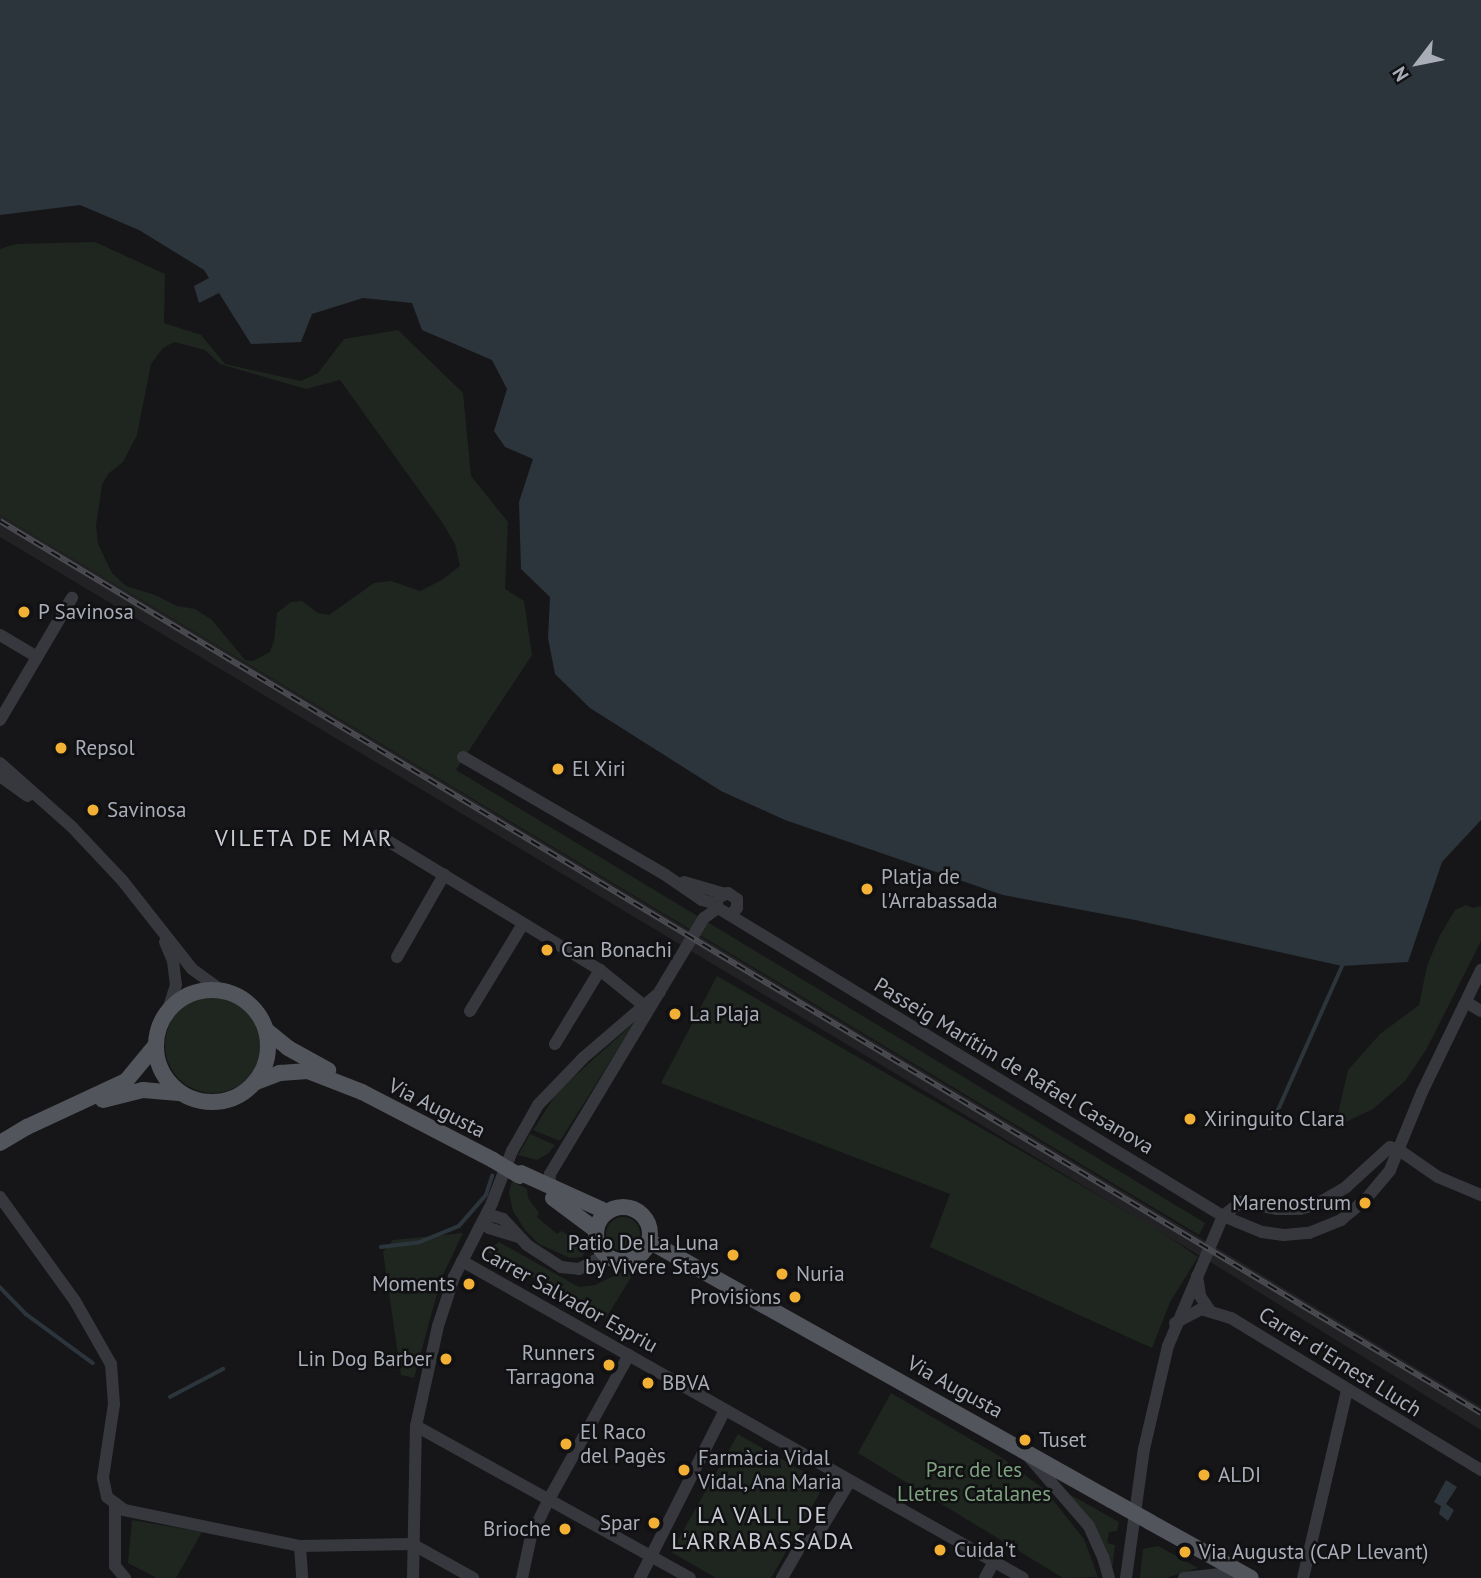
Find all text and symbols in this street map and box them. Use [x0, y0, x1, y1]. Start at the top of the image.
north arrow [1383, 28, 1453, 98]
text: N [1387, 62, 1414, 86]
place label: P Savinosa [38, 599, 135, 625]
marker: P Savinosa [16, 604, 32, 620]
place label: Repsol [75, 735, 135, 761]
marker: Repsol [53, 740, 69, 756]
place label: El Xiri [572, 756, 626, 782]
marker: El Xiri [550, 761, 566, 777]
place label: Savinosa [107, 797, 186, 823]
marker: Savinosa [85, 802, 101, 818]
district label: VILETA DE MAR [216, 824, 392, 852]
place label: Platja de l'Arrabassada [881, 864, 998, 914]
marker: Platja de l'Arrabassada [859, 881, 875, 897]
place label: Can Bonachi [561, 937, 672, 963]
marker: Can Bonachi [539, 942, 555, 958]
street label: Passeig Marítim de Rafael Casanova [870, 972, 1158, 1160]
place label: La Plaja [689, 1001, 760, 1027]
marker: La Plaja [667, 1006, 683, 1022]
street label: Via Augusta [384, 1073, 490, 1143]
place label: Xiringuito Clara [1204, 1106, 1345, 1132]
marker: Xiringuito Clara [1182, 1111, 1198, 1127]
place label: Marenostrum [1232, 1190, 1351, 1216]
marker: Marenostrum [1357, 1195, 1373, 1211]
place label: Patio De La Luna by Vivere Stays [568, 1230, 719, 1280]
street label: Carrer Salvador Espriu [476, 1240, 662, 1358]
marker: Patio De La Luna by Vivere Stays [725, 1247, 741, 1263]
place label: Nuria [796, 1261, 845, 1287]
marker: Nuria [774, 1266, 790, 1282]
place label: Moments [372, 1271, 455, 1297]
marker: Moments [461, 1276, 477, 1292]
place label: Provisions [690, 1284, 781, 1310]
marker: Provisions [787, 1289, 803, 1305]
street label: Carrer d'Ernest Lluch [1254, 1302, 1426, 1422]
place label: Runners Tarragona [506, 1340, 595, 1390]
place label: Lin Dog Barber [298, 1346, 432, 1372]
street label: Via Augusta [902, 1350, 1008, 1424]
marker: Lin Dog Barber [438, 1351, 454, 1367]
marker: Runners Tarragona [601, 1357, 617, 1373]
place label: BBVA [662, 1370, 710, 1396]
marker: BBVA [640, 1375, 656, 1391]
place label: El Raco del Pagès [580, 1419, 666, 1469]
place label: Tuset [1039, 1427, 1086, 1453]
marker: Tuset [1017, 1432, 1033, 1448]
marker: El Raco del Pagès [558, 1436, 574, 1452]
place label: Farmàcia Vidal Vidal, Ana Maria [698, 1445, 844, 1495]
park label: Parc de les Lletres Catalanes [897, 1457, 1051, 1507]
marker: Farmàcia Vidal Vidal, Ana Maria [676, 1462, 692, 1478]
place label: ALDI [1218, 1462, 1261, 1488]
marker: ALDI [1196, 1467, 1212, 1483]
district label: LA VALL DE L'ARRABASSADA [673, 1501, 853, 1555]
place label: Spar [600, 1510, 640, 1536]
marker: Spar [646, 1515, 662, 1531]
place label: Brioche [483, 1516, 551, 1542]
marker: Brioche [557, 1521, 573, 1537]
place label: Cuida't [954, 1537, 1016, 1563]
place label: Via Augusta (CAP Llevant) [1199, 1539, 1430, 1565]
marker: Cuida't [932, 1542, 948, 1558]
marker: Via Augusta (CAP Llevant) [1177, 1544, 1193, 1560]

